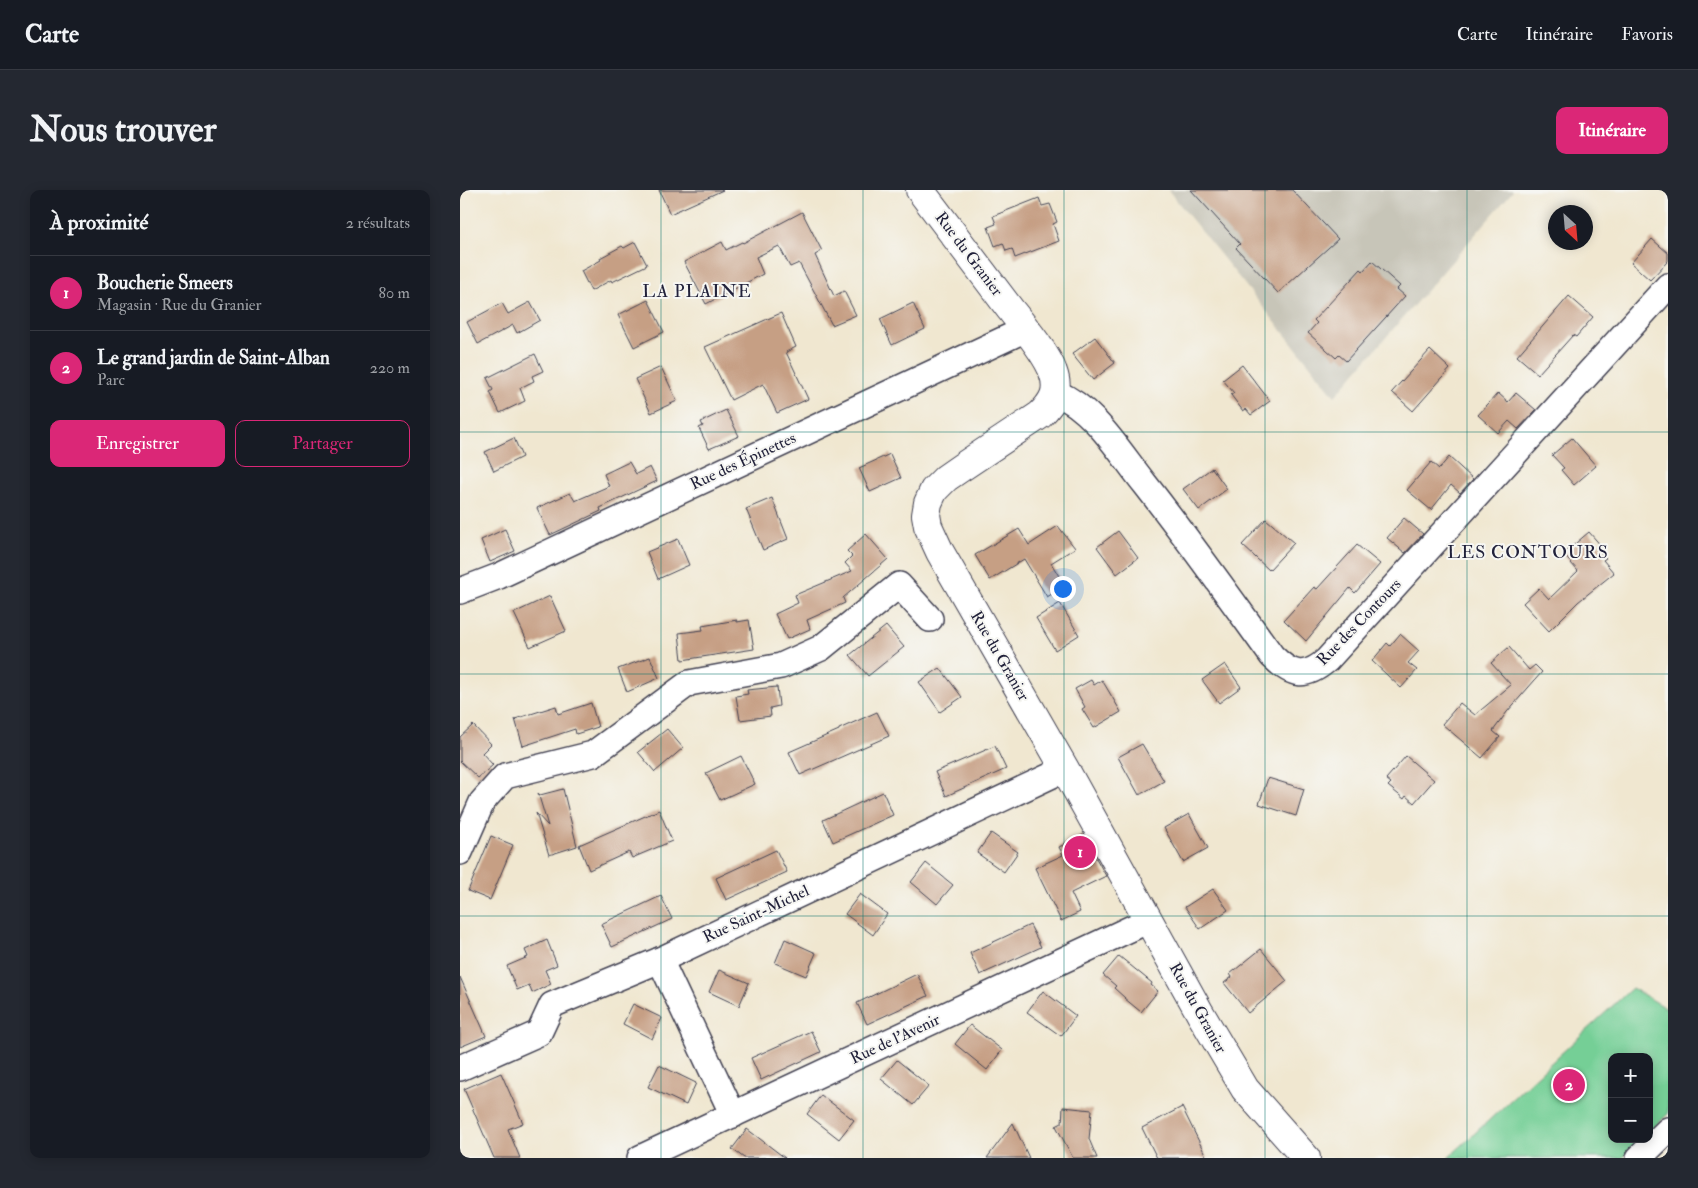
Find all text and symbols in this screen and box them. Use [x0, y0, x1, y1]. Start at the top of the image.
text: Carte [25, 19, 79, 50]
text: Carte [1457, 23, 1498, 46]
text: Itinéraire [1526, 23, 1593, 46]
text: Favoris [1621, 23, 1673, 46]
button: Itinéraire [1556, 107, 1668, 154]
text: Nous trouver [30, 108, 217, 152]
north arrow [1548, 205, 1593, 250]
street label: Rue du Granier [931, 208, 1007, 300]
text: À proximité [50, 209, 148, 236]
text: 2 résultats [346, 213, 410, 233]
text: Boucherie Smeers [97, 271, 233, 295]
district label: LA PLAINE [642, 280, 752, 303]
text: 1 [63, 283, 69, 303]
text: 80 m [379, 283, 410, 303]
text: Magasin · Rue du Granier [97, 295, 262, 315]
text: Le grand jardin de Saint-Alban [97, 346, 330, 370]
text: 2 [62, 358, 70, 378]
text: 220 m [370, 358, 410, 378]
text: Parc [97, 370, 125, 390]
button: Enregistrer [50, 420, 225, 467]
button: Partager [235, 420, 410, 467]
street label: Rue des Épinettes [687, 427, 799, 495]
district label: LES CONTOURS [1447, 541, 1609, 564]
street label: Rue des Contours [1312, 574, 1406, 670]
your location [1050, 576, 1076, 602]
street label: Rue du Granier [966, 608, 1034, 704]
pin: 1 [1064, 833, 1096, 871]
street label: Rue Saint-Michel [700, 881, 812, 947]
street label: Rue du Granier [1165, 959, 1231, 1057]
street label: Rue de l'Avenir [847, 1009, 943, 1069]
map controls [1608, 1053, 1653, 1143]
button: + [1608, 1053, 1653, 1098]
pin: 2 [1553, 1066, 1585, 1104]
button: − [1608, 1098, 1653, 1143]

